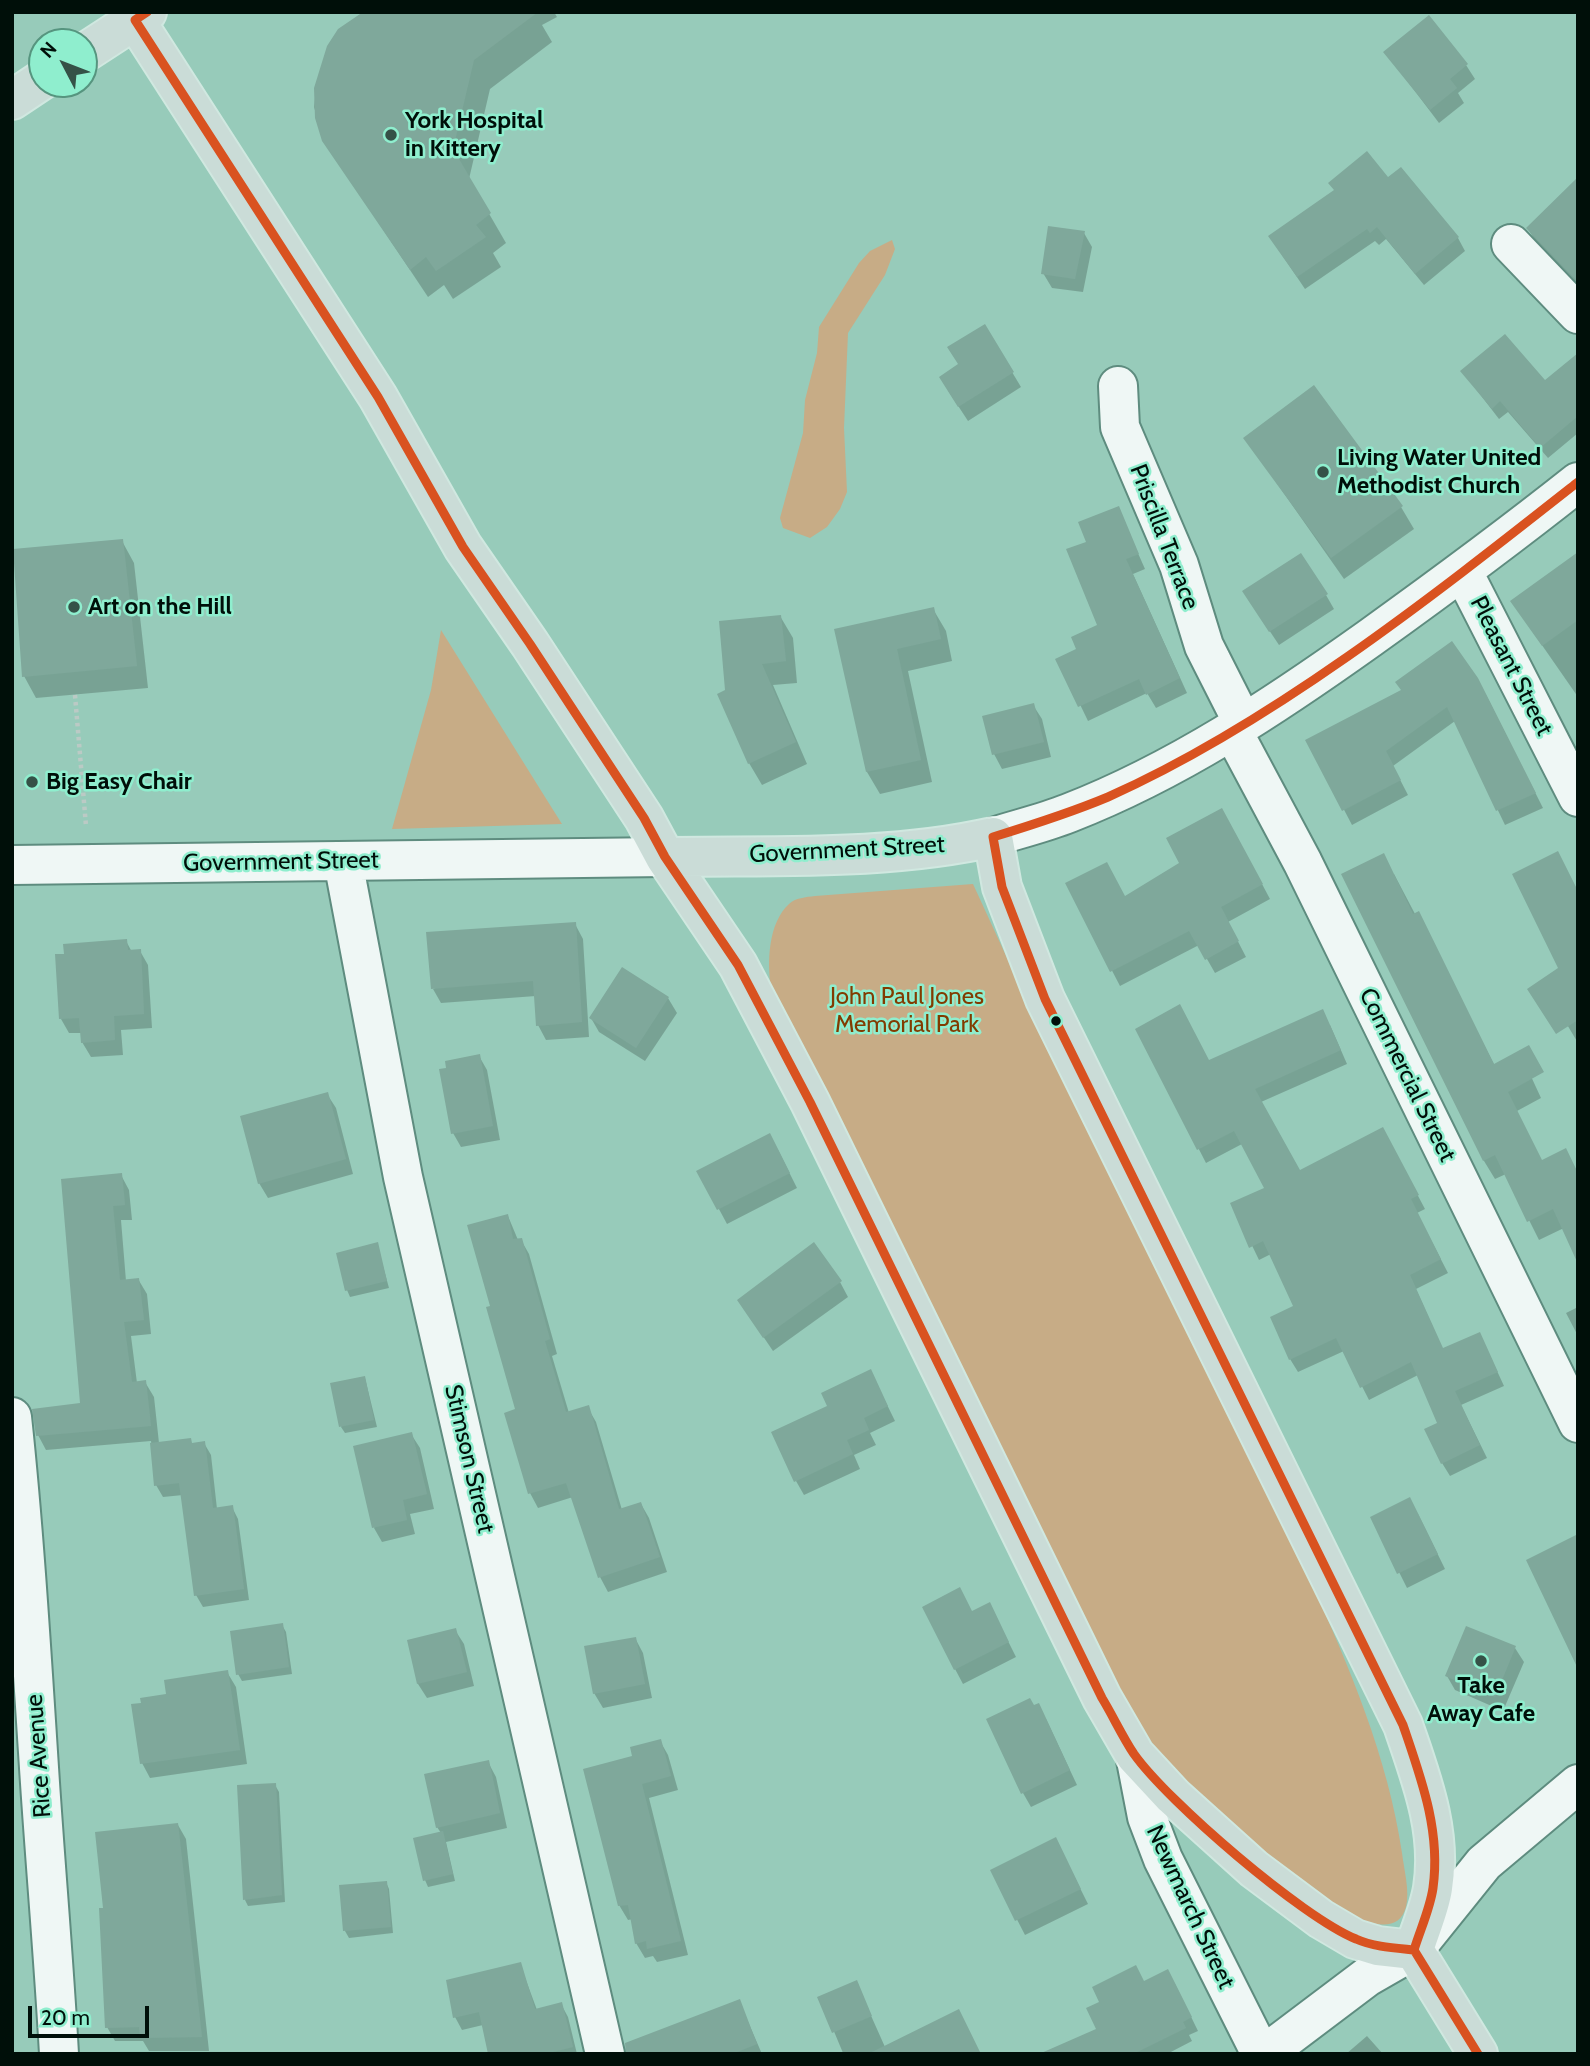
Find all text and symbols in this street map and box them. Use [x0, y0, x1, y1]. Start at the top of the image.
north arrow [28, 28, 98, 98]
text: N [35, 37, 62, 63]
place label: York Hospital in Kittery [405, 107, 543, 163]
marker: York Hospital in Kittery [383, 127, 399, 143]
place label: Living Water United Methodist Church [1337, 444, 1541, 500]
street label: Priscilla Terrace [1123, 460, 1205, 614]
marker: Living Water United Methodist Church [1315, 464, 1331, 480]
street label: Pleasant Street [1463, 591, 1559, 741]
place label: Art on the Hill [88, 593, 232, 621]
marker: Art on the Hill [66, 599, 82, 615]
place label: Big Easy Chair [46, 768, 192, 796]
marker: Big Easy Chair [24, 774, 40, 790]
street label: Government Street [749, 831, 945, 869]
street label: Government Street [183, 846, 379, 878]
park label: John Paul Jones Memorial Park [830, 983, 984, 1039]
street label: Commercial Street [1353, 984, 1461, 1166]
unlabelled marker [1049, 1014, 1063, 1028]
street label: Stimson Street [438, 1382, 500, 1536]
marker: Take Away Cafe [1473, 1653, 1489, 1669]
place label: Take Away Cafe [1427, 1672, 1535, 1728]
street label: Rice Avenue [20, 1693, 58, 1819]
street label: Newmarch Street [1140, 1821, 1240, 1993]
scale bar [32, 1993, 152, 2037]
text: 20 m [41, 2005, 90, 2030]

